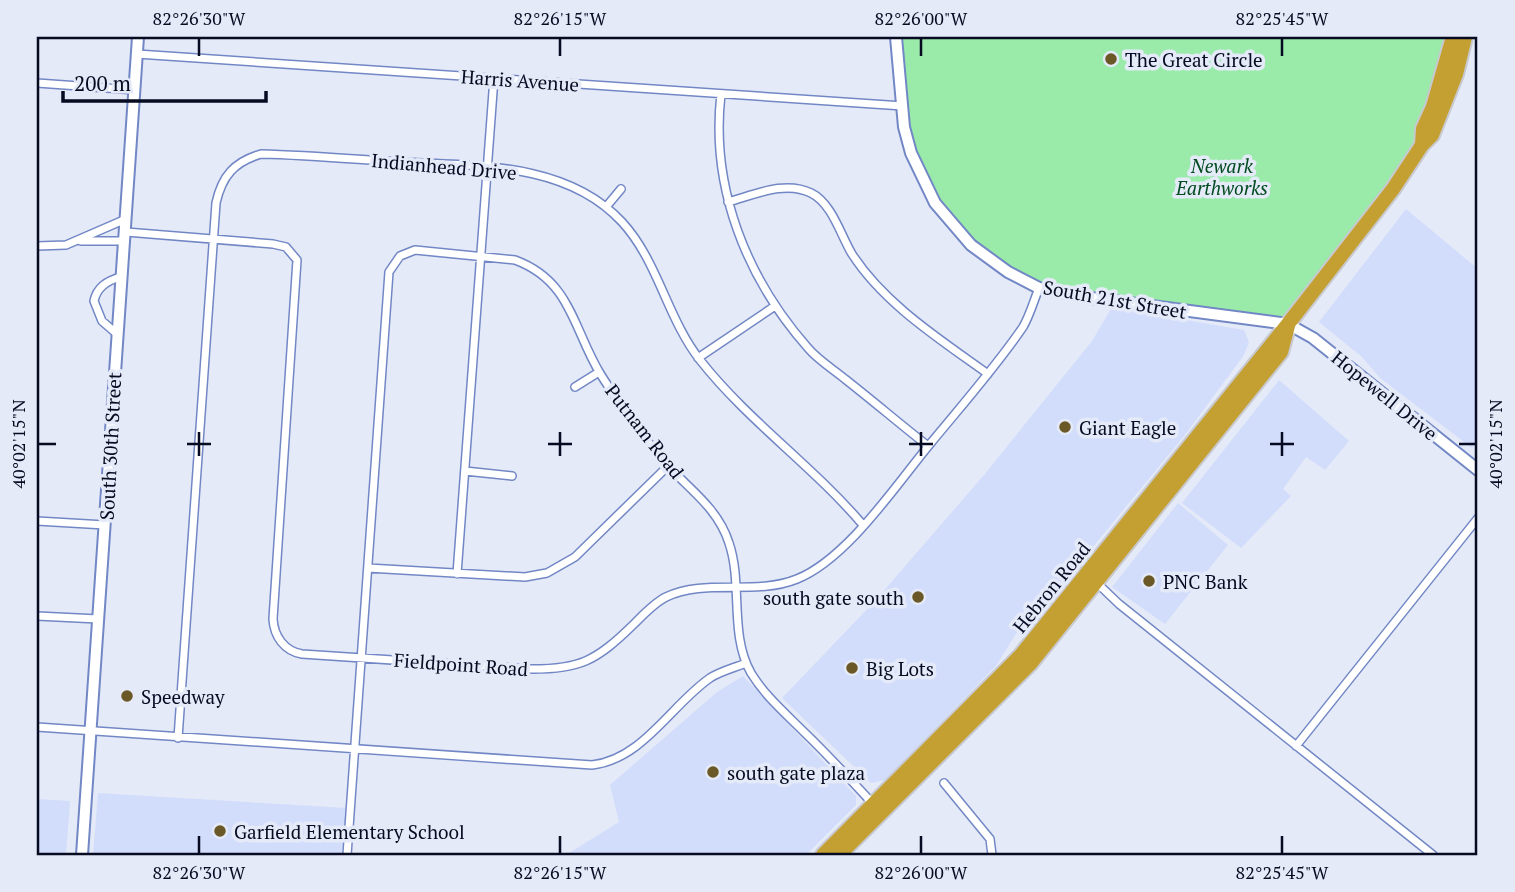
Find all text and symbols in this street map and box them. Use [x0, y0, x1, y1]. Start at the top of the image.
text: 82°26'30"W [153, 6, 246, 30]
text: 82°26'15"W [514, 6, 607, 30]
text: 82°26'00"W [875, 6, 968, 30]
text: 82°25'45"W [1236, 6, 1329, 30]
place label: The Great Circle [1125, 47, 1263, 72]
marker: The Great Circle [1103, 51, 1119, 67]
scale bar [63, 60, 266, 104]
street label: Harris Avenue [460, 63, 580, 97]
text: 200 m [74, 69, 131, 97]
street label: Indianhead Drive [370, 147, 518, 185]
park label: Newark Earthworks [1175, 153, 1268, 200]
street label: South 21st Street [1041, 274, 1189, 324]
street label: Hopewell Drive [1327, 345, 1443, 445]
street label: South 30th Street [94, 371, 126, 521]
street label: Putnam Road [600, 379, 690, 484]
text: 40°02'15"N [6, 399, 30, 489]
text: 40°02'15"N [1483, 399, 1507, 489]
place label: Giant Eagle [1079, 415, 1176, 440]
marker: Giant Eagle [1057, 419, 1073, 435]
street label: Hebron Road [1007, 536, 1096, 638]
place label: PNC Bank [1163, 569, 1248, 594]
marker: PNC Bank [1141, 573, 1157, 589]
place label: south gate south [763, 585, 904, 610]
marker: south gate south [910, 589, 926, 605]
street label: Fieldpoint Road [393, 647, 529, 681]
place label: Big Lots [866, 656, 934, 681]
marker: Big Lots [844, 660, 860, 676]
place label: Speedway [141, 684, 225, 709]
marker: Speedway [119, 688, 135, 704]
place label: south gate plaza [727, 760, 866, 785]
marker: south gate plaza [705, 764, 721, 780]
place label: Garfield Elementary School [234, 819, 465, 844]
marker: Garfield Elementary School [212, 823, 228, 839]
text: 82°26'30"W [153, 860, 246, 884]
text: 82°26'15"W [514, 860, 607, 884]
text: 82°26'00"W [875, 860, 968, 884]
text: 82°25'45"W [1236, 860, 1329, 884]

